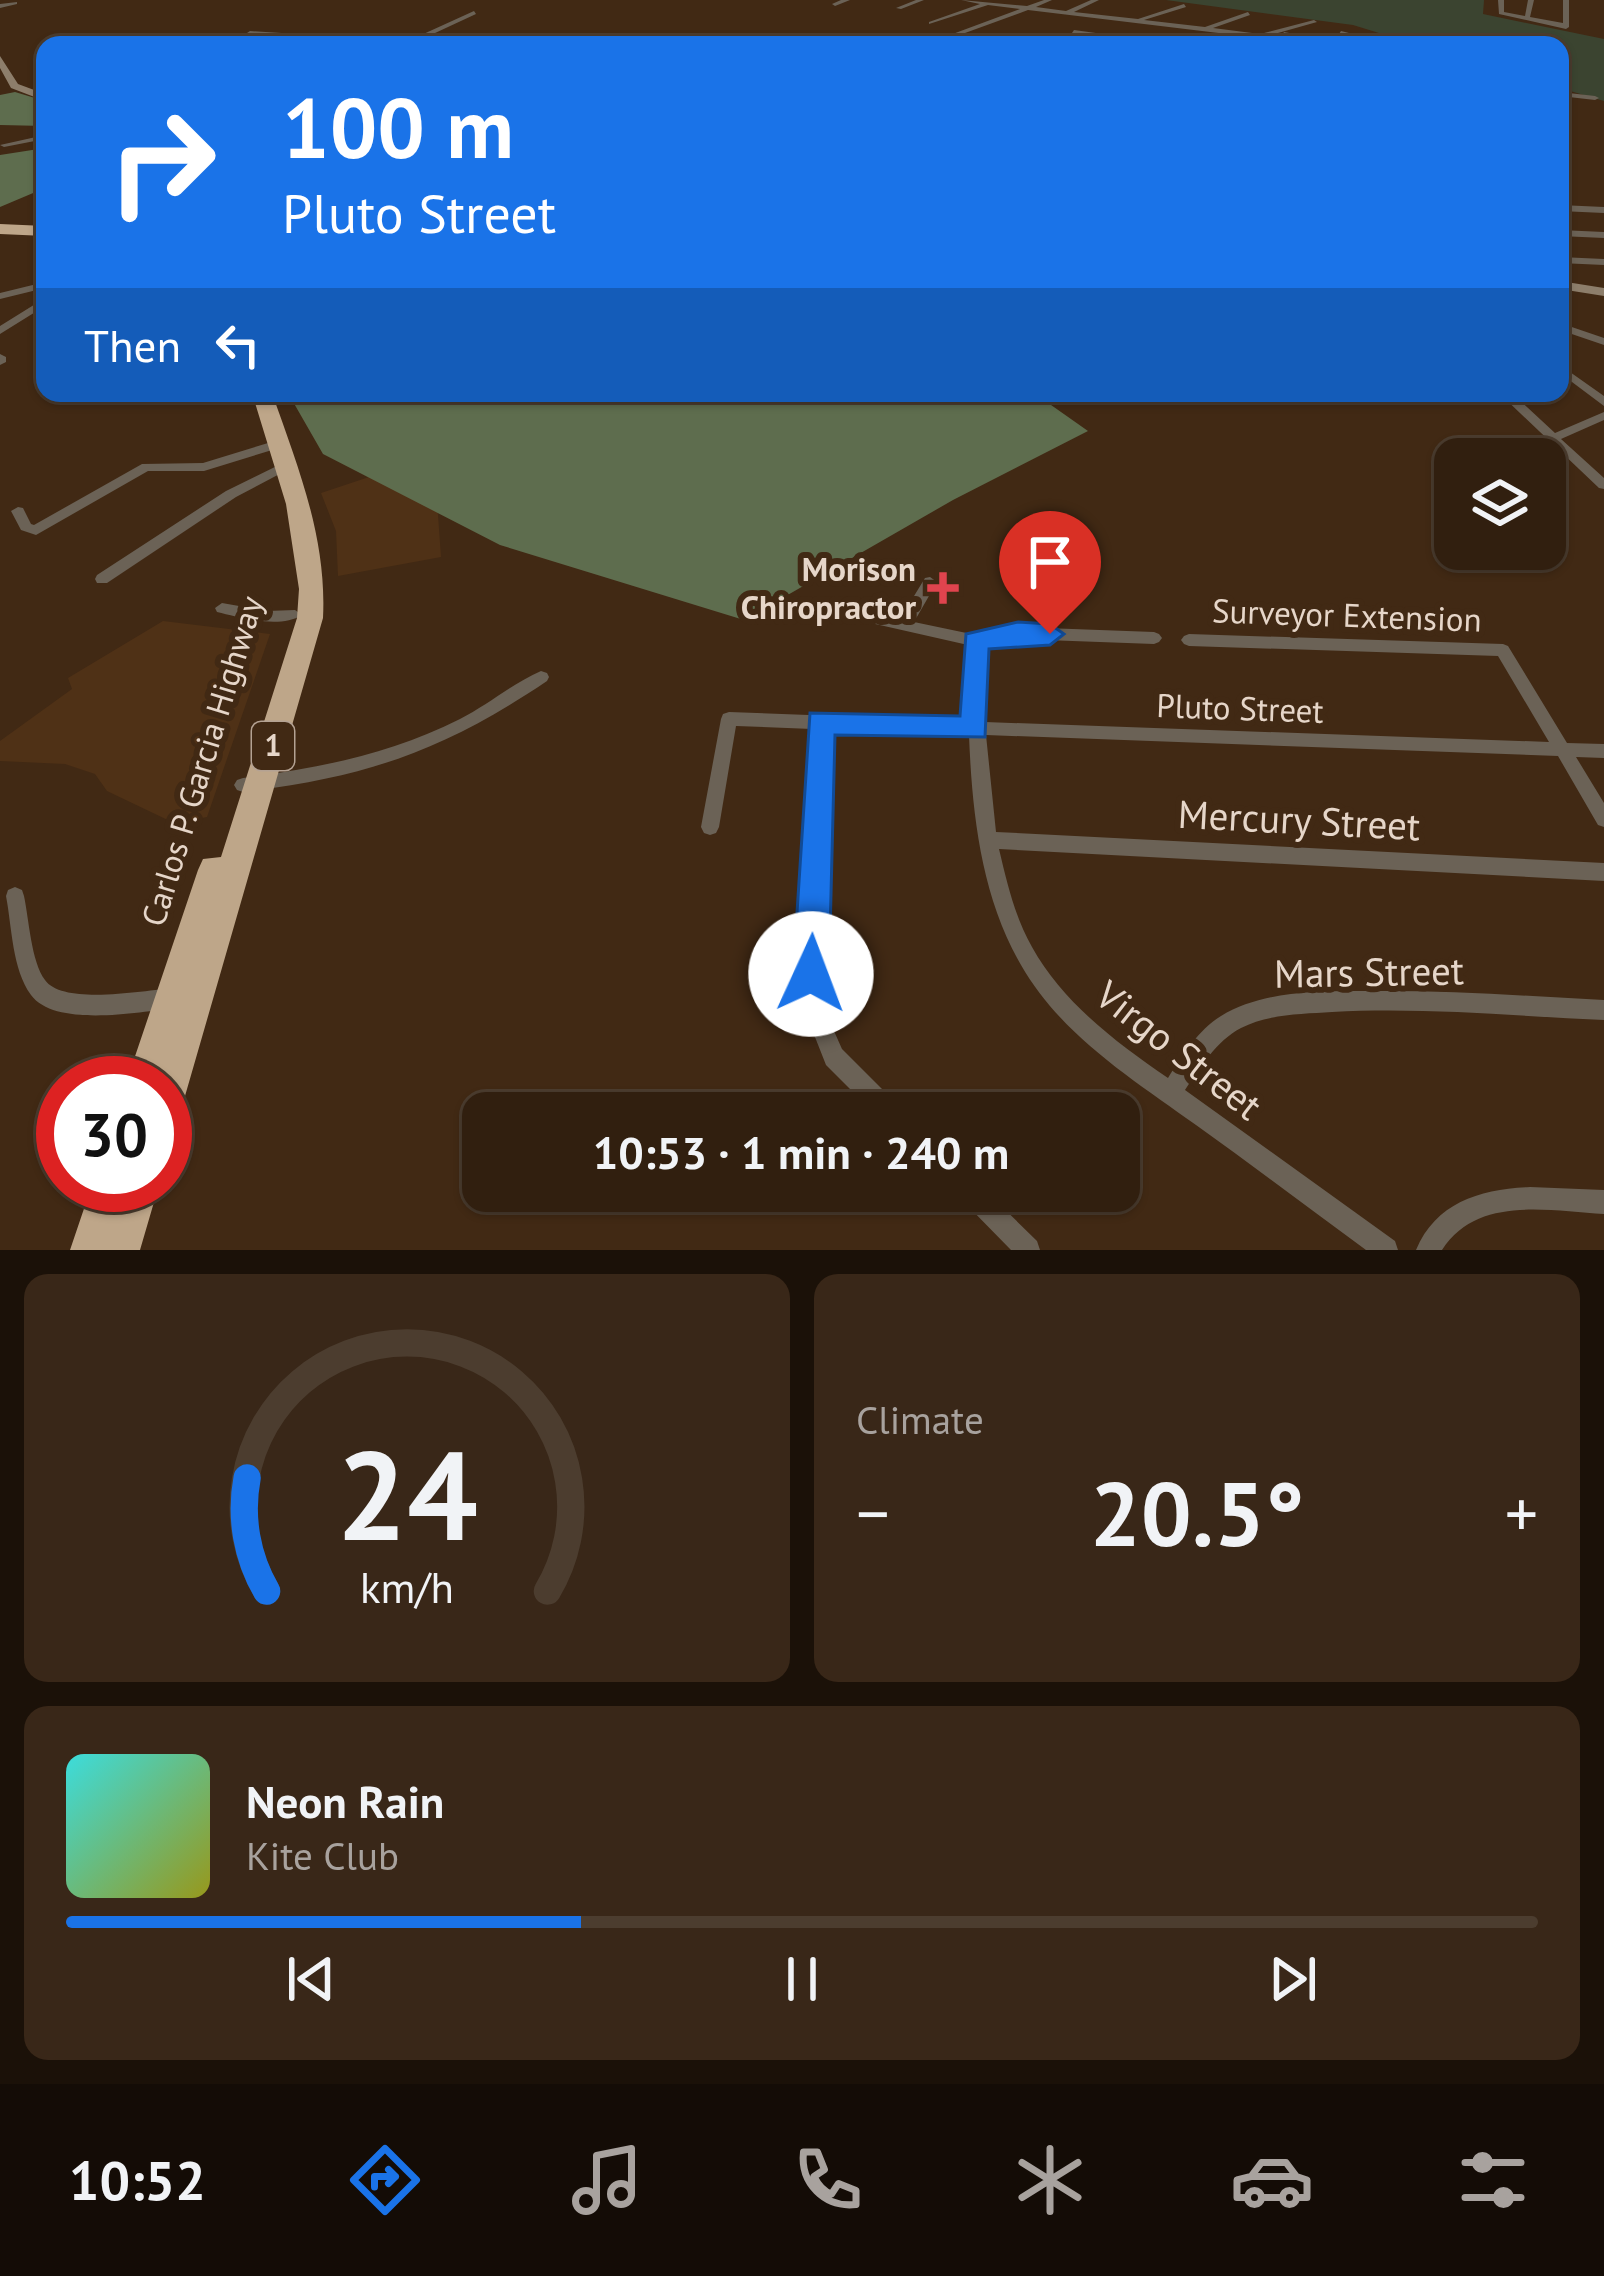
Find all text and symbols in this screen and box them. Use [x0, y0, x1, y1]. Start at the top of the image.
text: 100 m [282, 72, 514, 181]
icon: right [84, 84, 240, 240]
text: Pluto Street [282, 178, 556, 248]
icon: left [205, 312, 271, 378]
text: Then [84, 316, 181, 374]
map controls [1434, 438, 1566, 570]
button: layers [1434, 438, 1566, 570]
pin [999, 511, 1101, 634]
icon: arrive [1017, 529, 1083, 595]
place label: Morison Chiropractor [741, 547, 916, 628]
marker: Morison Chiropractor [927, 572, 959, 604]
street label: Surveyor Extension [1212, 588, 1483, 641]
street label: Carlos P. Garcia Highway [131, 590, 272, 931]
street label: Pluto Street [1156, 683, 1324, 732]
road number: 1 [252, 722, 294, 770]
street label: Mercury Street [1177, 788, 1421, 851]
position arrow [748, 911, 874, 1037]
street label: Mars Street [1274, 944, 1464, 999]
street label: Virgo Street [1085, 968, 1273, 1131]
speed limit sign: 30 [36, 1056, 192, 1212]
text: 10:53 · 1 min · 240 m [593, 1123, 1009, 1181]
text: Climate [856, 1394, 984, 1445]
text: 24 [336, 1413, 478, 1574]
text: 20.5° [1090, 1454, 1304, 1571]
text: − [856, 1470, 889, 1555]
text: + [1505, 1470, 1538, 1555]
text: km/h [360, 1559, 454, 1615]
text: Neon Rain [246, 1772, 444, 1830]
text: Kite Club [246, 1830, 399, 1881]
icon: previous [278, 1946, 344, 2012]
icon: pause [769, 1946, 835, 2012]
icon: next [1260, 1946, 1326, 2012]
icon: directions [343, 2138, 427, 2222]
icon: music [565, 2138, 649, 2222]
icon: phone [786, 2138, 870, 2222]
icon: climate [1008, 2138, 1092, 2222]
icon: car [1230, 2138, 1314, 2222]
icon: filters [1451, 2138, 1535, 2222]
text: 10:52 [69, 2145, 206, 2215]

